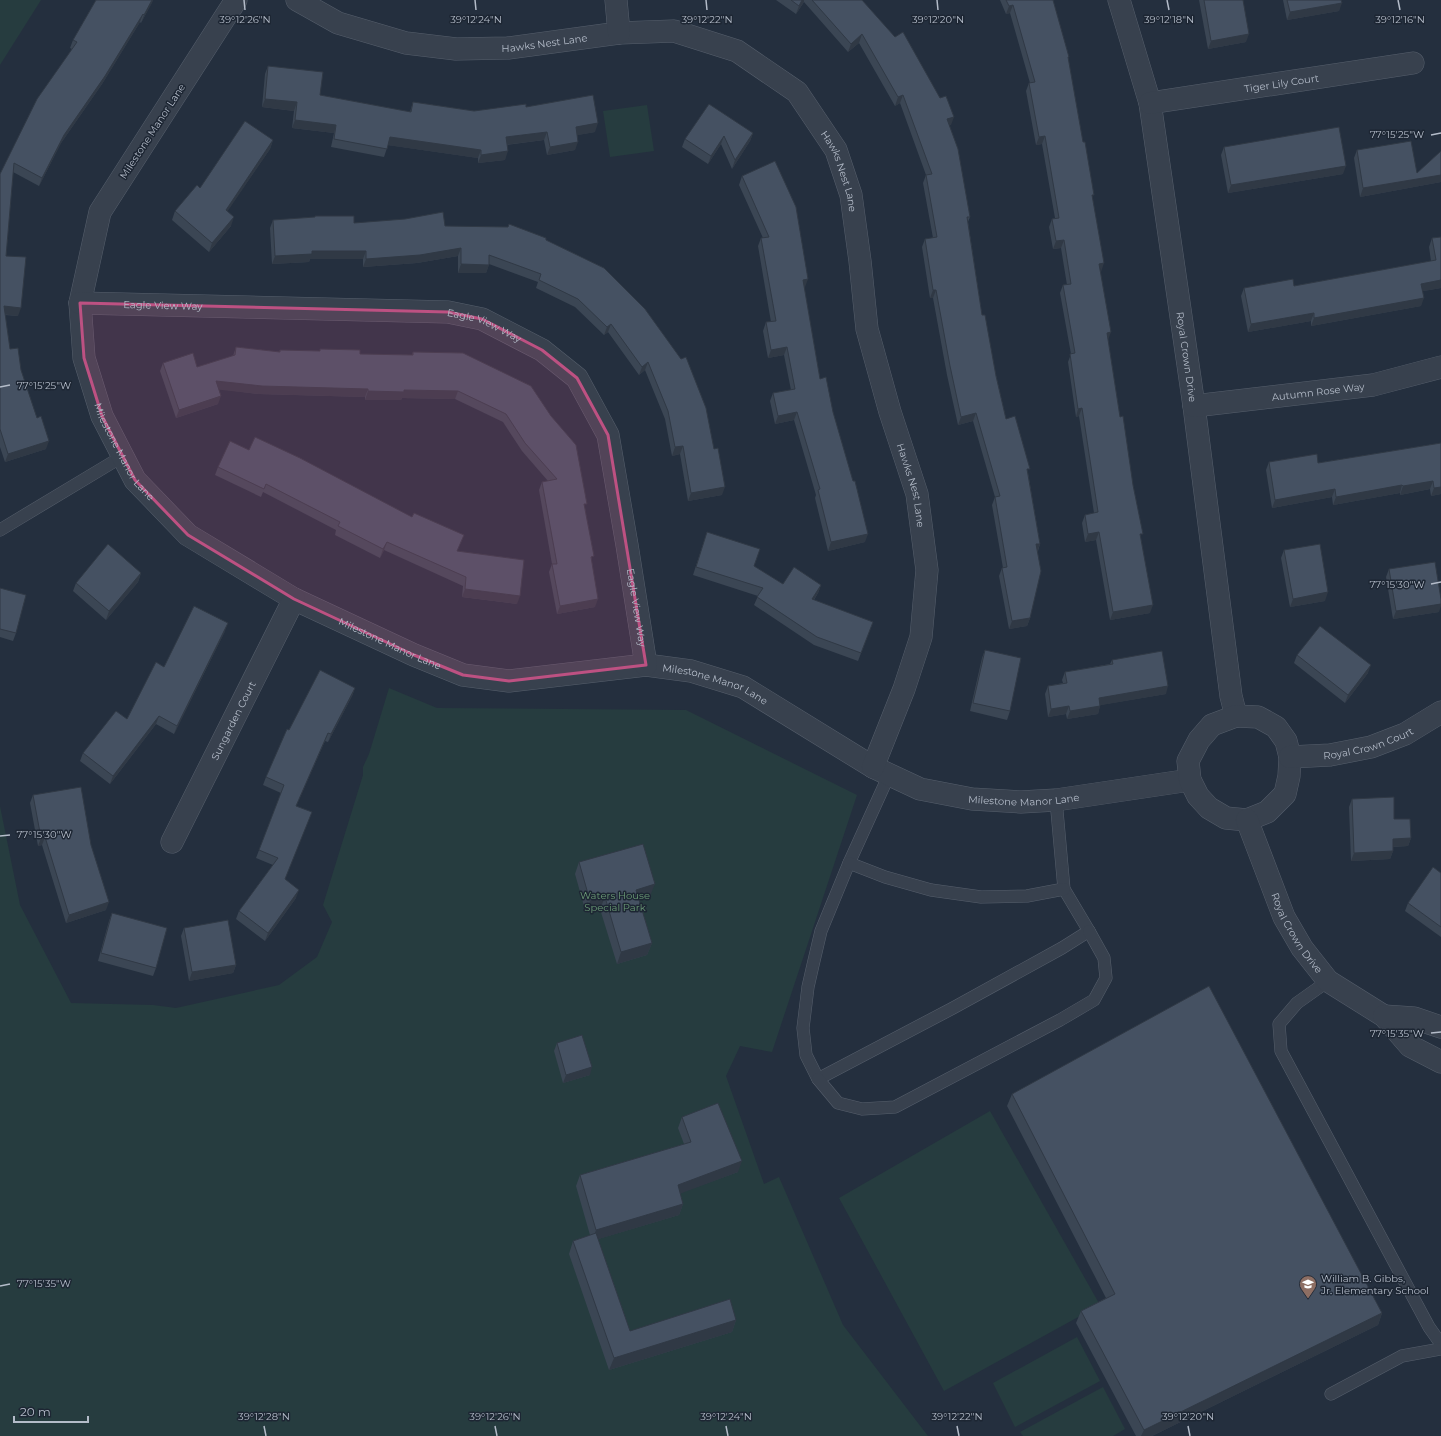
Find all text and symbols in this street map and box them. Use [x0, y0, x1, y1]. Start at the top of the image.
text: 39°12'26"N [219, 13, 271, 26]
text: 39°12'24"N [450, 13, 502, 26]
text: 39°12'22"N [681, 13, 733, 26]
text: 39°12'20"N [912, 13, 964, 26]
text: 39°12'18"N [1144, 13, 1194, 26]
text: 39°12'16"N [1375, 13, 1425, 26]
street label: Hawks Nest Lane [501, 31, 588, 55]
street label: Tiger Lily Court [1243, 71, 1320, 96]
street label: Milestone Manor Lane [117, 81, 188, 181]
street label: Hawks Nest Lane [818, 128, 859, 213]
text: 77°15'25"W [1370, 128, 1424, 141]
street label: Eagle View Way [123, 298, 203, 313]
street label: Eagle View Way [446, 306, 524, 346]
street label: Royal Crown Drive [1173, 311, 1199, 403]
text: 77°15'25"W [17, 379, 71, 392]
street label: Autumn Rose Way [1271, 380, 1366, 404]
street label: Milestone Manor Lane [91, 401, 157, 503]
street label: Hawks Nest Lane [894, 442, 927, 528]
street label: Eagle View Way [624, 567, 649, 648]
text: 77°15'30"W [1369, 578, 1425, 591]
street label: Milestone Manor Lane [337, 615, 443, 672]
street label: Milestone Manor Lane [661, 661, 770, 708]
street label: Sungarden Court [208, 679, 259, 762]
street label: Royal Crown Court [1323, 724, 1416, 762]
street label: Milestone Manor Lane [968, 791, 1080, 809]
text: 77°15'30"W [16, 828, 72, 841]
park label: Waters House Special Park [580, 889, 650, 914]
street label: Royal Crown Drive [1268, 891, 1325, 976]
text: 77°15'35"W [1370, 1027, 1424, 1040]
place label: William B. Gibbs, Jr. Elementary School [1320, 1272, 1429, 1297]
school or university icon: William B. Gibbs, Jr. Elementary School [1298, 1274, 1318, 1299]
text: 77°15'35"W [17, 1277, 71, 1290]
scale bar [14, 1398, 88, 1424]
text: 20 m [20, 1404, 51, 1419]
text: 39°12'28"N [238, 1410, 290, 1423]
text: 39°12'26"N [469, 1410, 521, 1423]
text: 39°12'24"N [700, 1410, 752, 1423]
text: 39°12'22"N [931, 1410, 983, 1423]
text: 39°12'20"N [1162, 1410, 1214, 1423]

